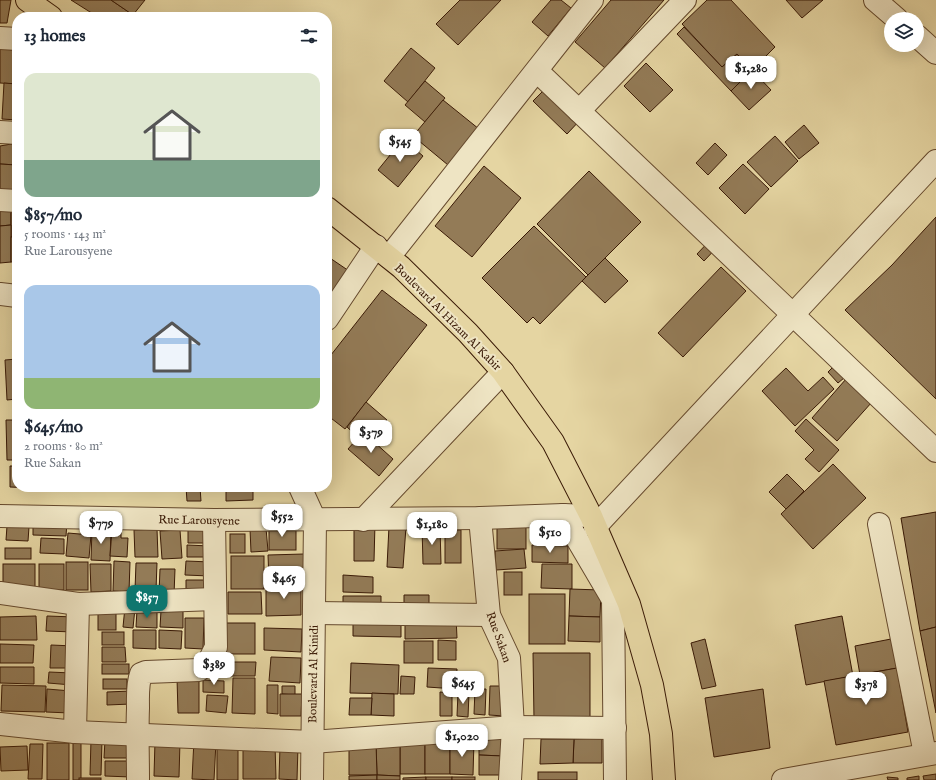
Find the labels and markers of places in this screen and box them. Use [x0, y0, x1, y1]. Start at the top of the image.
pin: $1,280 [718, 56, 784, 90]
pin: $545 [376, 129, 424, 163]
pin: $379 [347, 420, 395, 454]
pin: $552 [258, 504, 306, 538]
pin: $779 [77, 511, 125, 545]
pin: $1,180 [399, 512, 465, 546]
pin: $510 [526, 520, 574, 554]
pin: $465 [260, 566, 308, 600]
pin: $857 [123, 585, 171, 619]
pin: $389 [190, 652, 238, 686]
pin: $645 [439, 671, 487, 705]
pin: $378 [842, 672, 890, 706]
pin: $1,020 [429, 724, 495, 758]

